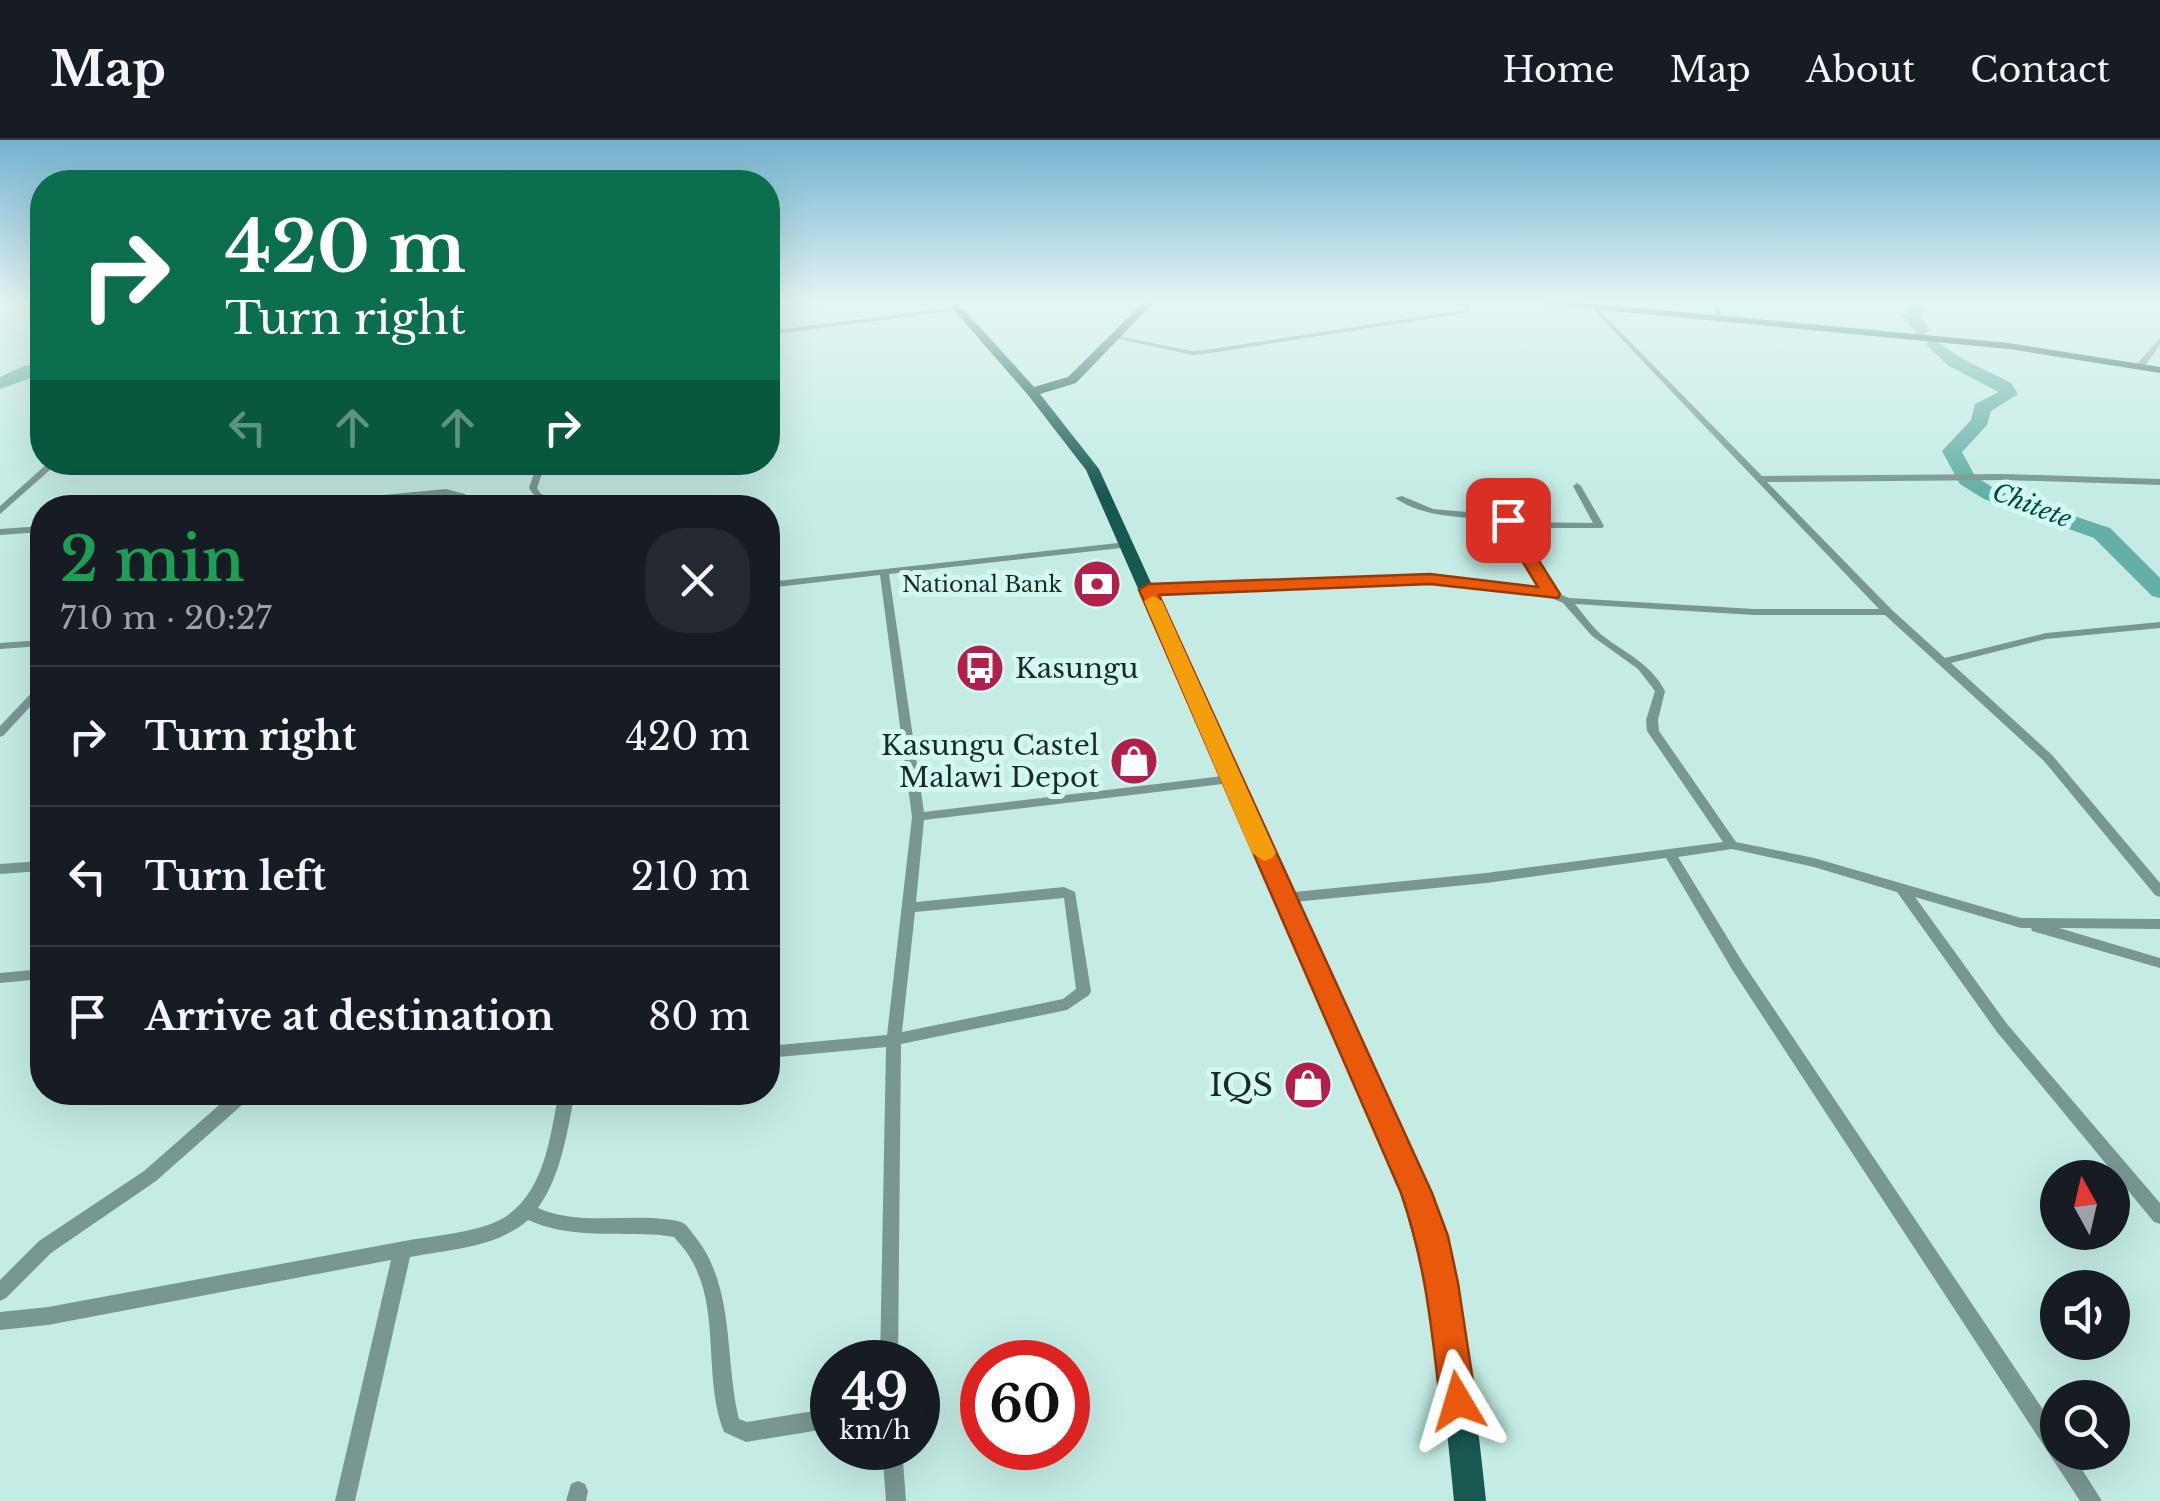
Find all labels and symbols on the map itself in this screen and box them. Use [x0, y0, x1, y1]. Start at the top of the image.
water label: Chitete [1988, 476, 2076, 535]
pin [1466, 478, 1551, 563]
bank icon: National Bank [1071, 558, 1123, 610]
place label: National Bank [902, 571, 1062, 598]
bus stop icon: Kasungu [954, 642, 1006, 694]
place label: Kasungu [1015, 651, 1139, 686]
place label: Kasungu Castel Malawi Depot [881, 728, 1099, 795]
shop icon: Kasungu Castel Malawi Depot [1108, 735, 1160, 787]
shop icon: IQS [1282, 1059, 1334, 1111]
place label: IQS [1209, 1065, 1273, 1105]
north arrow [2040, 1160, 2130, 1250]
speed limit sign: 60 [960, 1340, 1090, 1470]
position arrow [1406, 1349, 1510, 1453]

